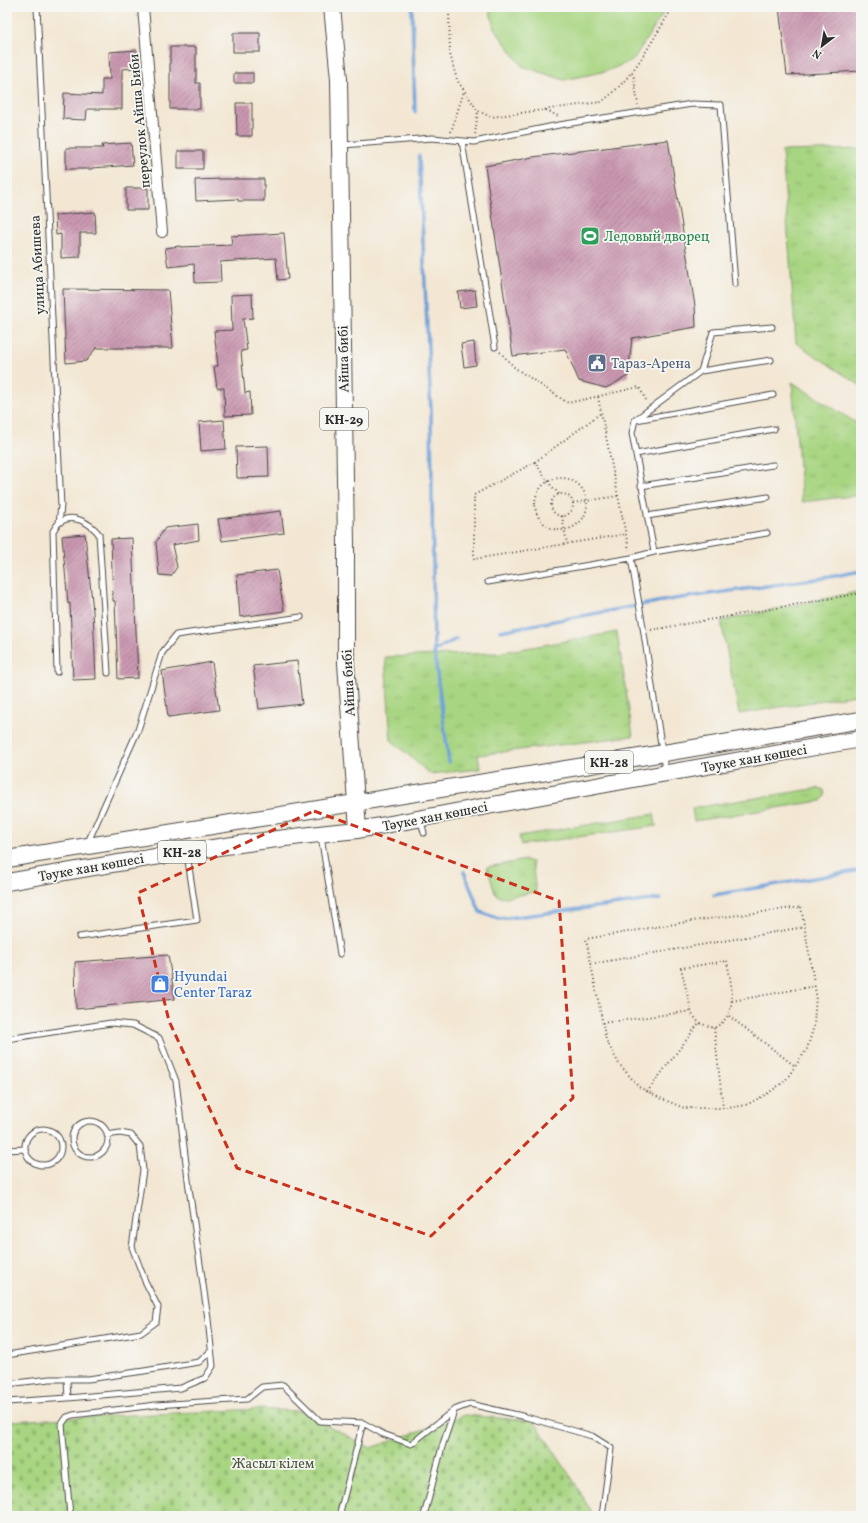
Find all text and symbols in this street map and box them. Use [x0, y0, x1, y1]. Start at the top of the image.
north arrow [802, 26, 842, 66]
text: N [810, 45, 825, 62]
street label: переулок Айша Биби [125, 52, 156, 189]
street label: улица Абишева [26, 215, 51, 315]
sports icon: Ледовый дворец [579, 225, 601, 247]
place label: Ледовый дворец [604, 228, 710, 247]
street label: Айша бибі [334, 325, 355, 393]
public building icon: Тараз-Арена [586, 352, 608, 374]
place label: Тараз-Арена [611, 355, 691, 374]
road number: КН-29 [320, 408, 368, 430]
street label: Айша бибі [338, 649, 361, 717]
street label: Тәуке хан көшесі [700, 741, 809, 778]
road number: КН-28 [585, 751, 633, 773]
street label: Тәуке хан көшесі [381, 798, 490, 837]
road number: КН-28 [158, 841, 206, 863]
street label: Тәуке хан көшесі [37, 850, 146, 887]
place label: Hyundai Center Taraz [174, 968, 252, 1003]
shop icon: Hyundai Center Taraz [149, 973, 171, 995]
park label: Жасыл кілем [232, 1455, 315, 1474]

